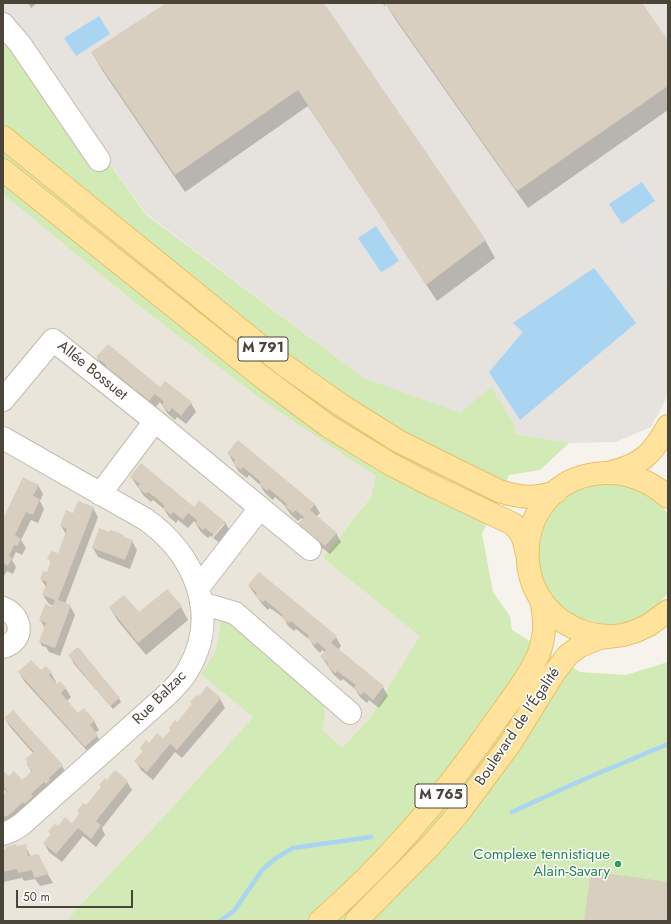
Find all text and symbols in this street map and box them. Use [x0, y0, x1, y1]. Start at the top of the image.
street label: Allée Bossuet [53, 337, 131, 405]
road number: M 791 [238, 337, 288, 361]
street label: Boulevard de l'Égalité [472, 665, 564, 789]
street label: Rue Balzac [129, 667, 191, 729]
road number: M 765 [415, 784, 467, 808]
place label: Complexe tennistique Alain-Savary [473, 846, 610, 881]
marker: Complexe tennistique Alain-Savary [613, 859, 623, 869]
scale bar [18, 882, 135, 908]
text: 50 m [23, 888, 50, 906]

